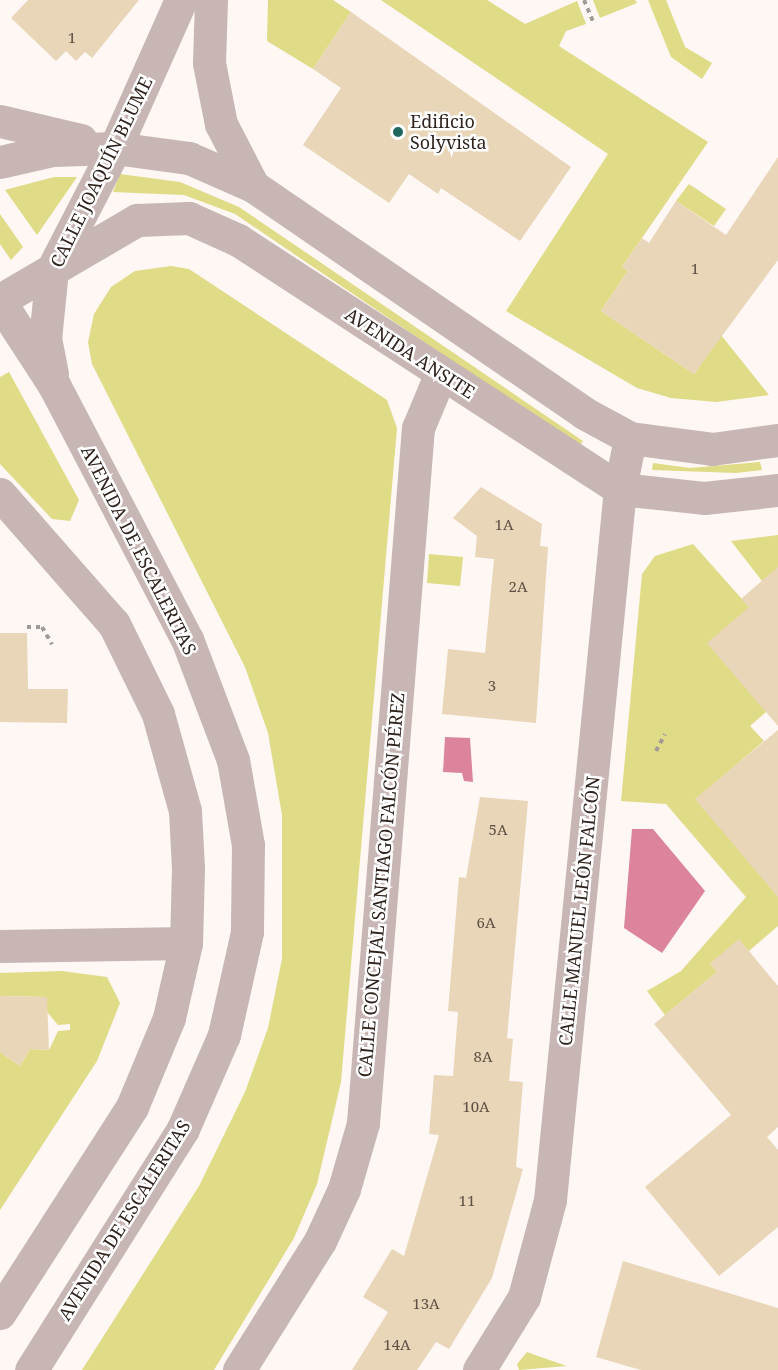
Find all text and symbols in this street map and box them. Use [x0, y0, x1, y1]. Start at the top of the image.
house number: 1 [68, 29, 76, 47]
street label: CALLE JOAQUÍN BLUME [45, 73, 157, 271]
place label: Edificio Solyvista [410, 111, 487, 154]
marker: Edificio Solyvista [391, 125, 405, 139]
house number: 1 [691, 260, 699, 278]
street label: AVENIDA ANSITE [341, 303, 479, 403]
street label: AVENIDA DE ESCALERITAS [77, 442, 201, 658]
house number: 1A [495, 516, 513, 534]
house number: 2A [509, 578, 527, 596]
house number: 3 [488, 677, 496, 695]
street label: CALLE CONCEJAL SANTIAGO FALCÓN PÉREZ [353, 692, 409, 1078]
street label: CALLE MANUEL LEÓN FALCÓN [554, 775, 604, 1047]
house number: 5A [489, 821, 507, 839]
house number: 6A [477, 914, 495, 932]
house number: 8A [474, 1048, 492, 1066]
house number: 10A [462, 1098, 490, 1116]
street label: AVENIDA DE ESCALERITAS [53, 1116, 195, 1324]
house number: 11 [459, 1192, 475, 1210]
house number: 13A [412, 1295, 440, 1313]
house number: 14A [383, 1336, 411, 1354]

